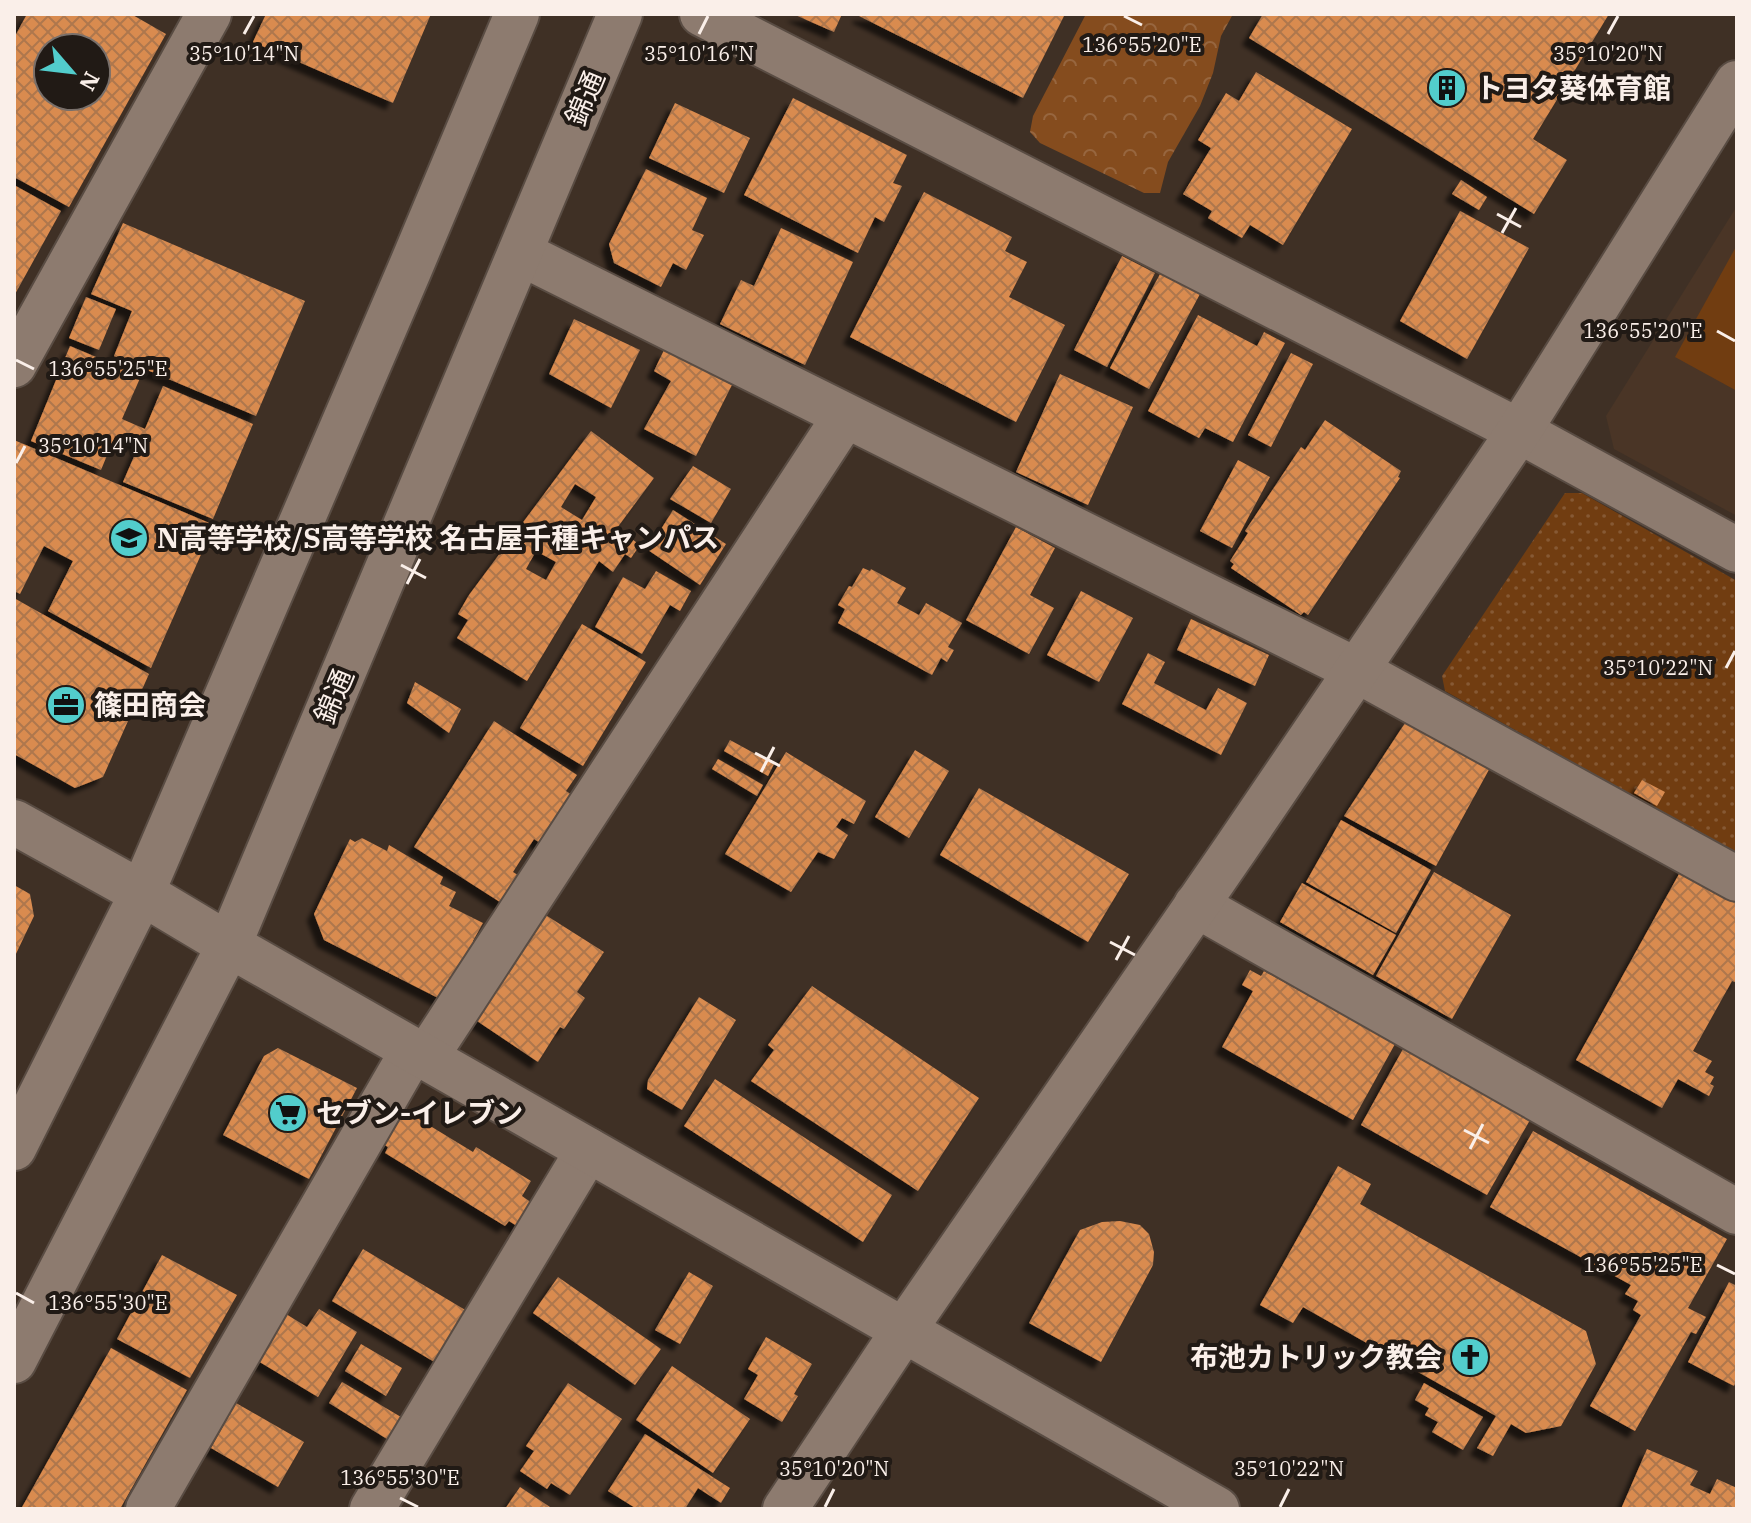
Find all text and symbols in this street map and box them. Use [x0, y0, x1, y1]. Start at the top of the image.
text: 136°55'20"E [1082, 31, 1202, 58]
north arrow [32, 32, 112, 112]
text: 35°10'14"N [189, 40, 299, 67]
text: 35°10'16"N [644, 40, 754, 67]
text: 35°10'20"N [1553, 40, 1663, 67]
street label: 錦通 [557, 65, 613, 131]
text: N [73, 67, 107, 96]
building icon: トヨタ葵体育館 [1426, 67, 1468, 109]
place label: トヨタ葵体育館 [1475, 69, 1671, 106]
text: 136°55'20"E [1583, 317, 1703, 344]
text: 136°55'25"E [48, 355, 168, 382]
text: 35°10'14"N [38, 432, 148, 459]
school or university icon: N高等学校/S高等学校 名古屋千種キャンパス [108, 517, 150, 559]
place label: N高等学校/S高等学校 名古屋千種キャンパス [157, 519, 719, 556]
text: 35°10'22"N [1603, 654, 1713, 681]
street label: 錦通 [306, 663, 362, 729]
office icon: 篠田商会 [45, 684, 87, 726]
place label: 篠田商会 [94, 686, 206, 723]
supermarket icon: セブン-イレブン [267, 1092, 309, 1134]
place label: セブン-イレブン [316, 1094, 523, 1131]
text: 136°55'25"E [1583, 1251, 1703, 1278]
text: 136°55'30"E [48, 1289, 168, 1316]
church icon: 布池カトリック教会 [1449, 1336, 1491, 1378]
place label: 布池カトリック教会 [1190, 1338, 1442, 1375]
text: 35°10'20"N [779, 1455, 889, 1482]
text: 35°10'22"N [1234, 1455, 1344, 1482]
text: 136°55'30"E [340, 1464, 460, 1491]

